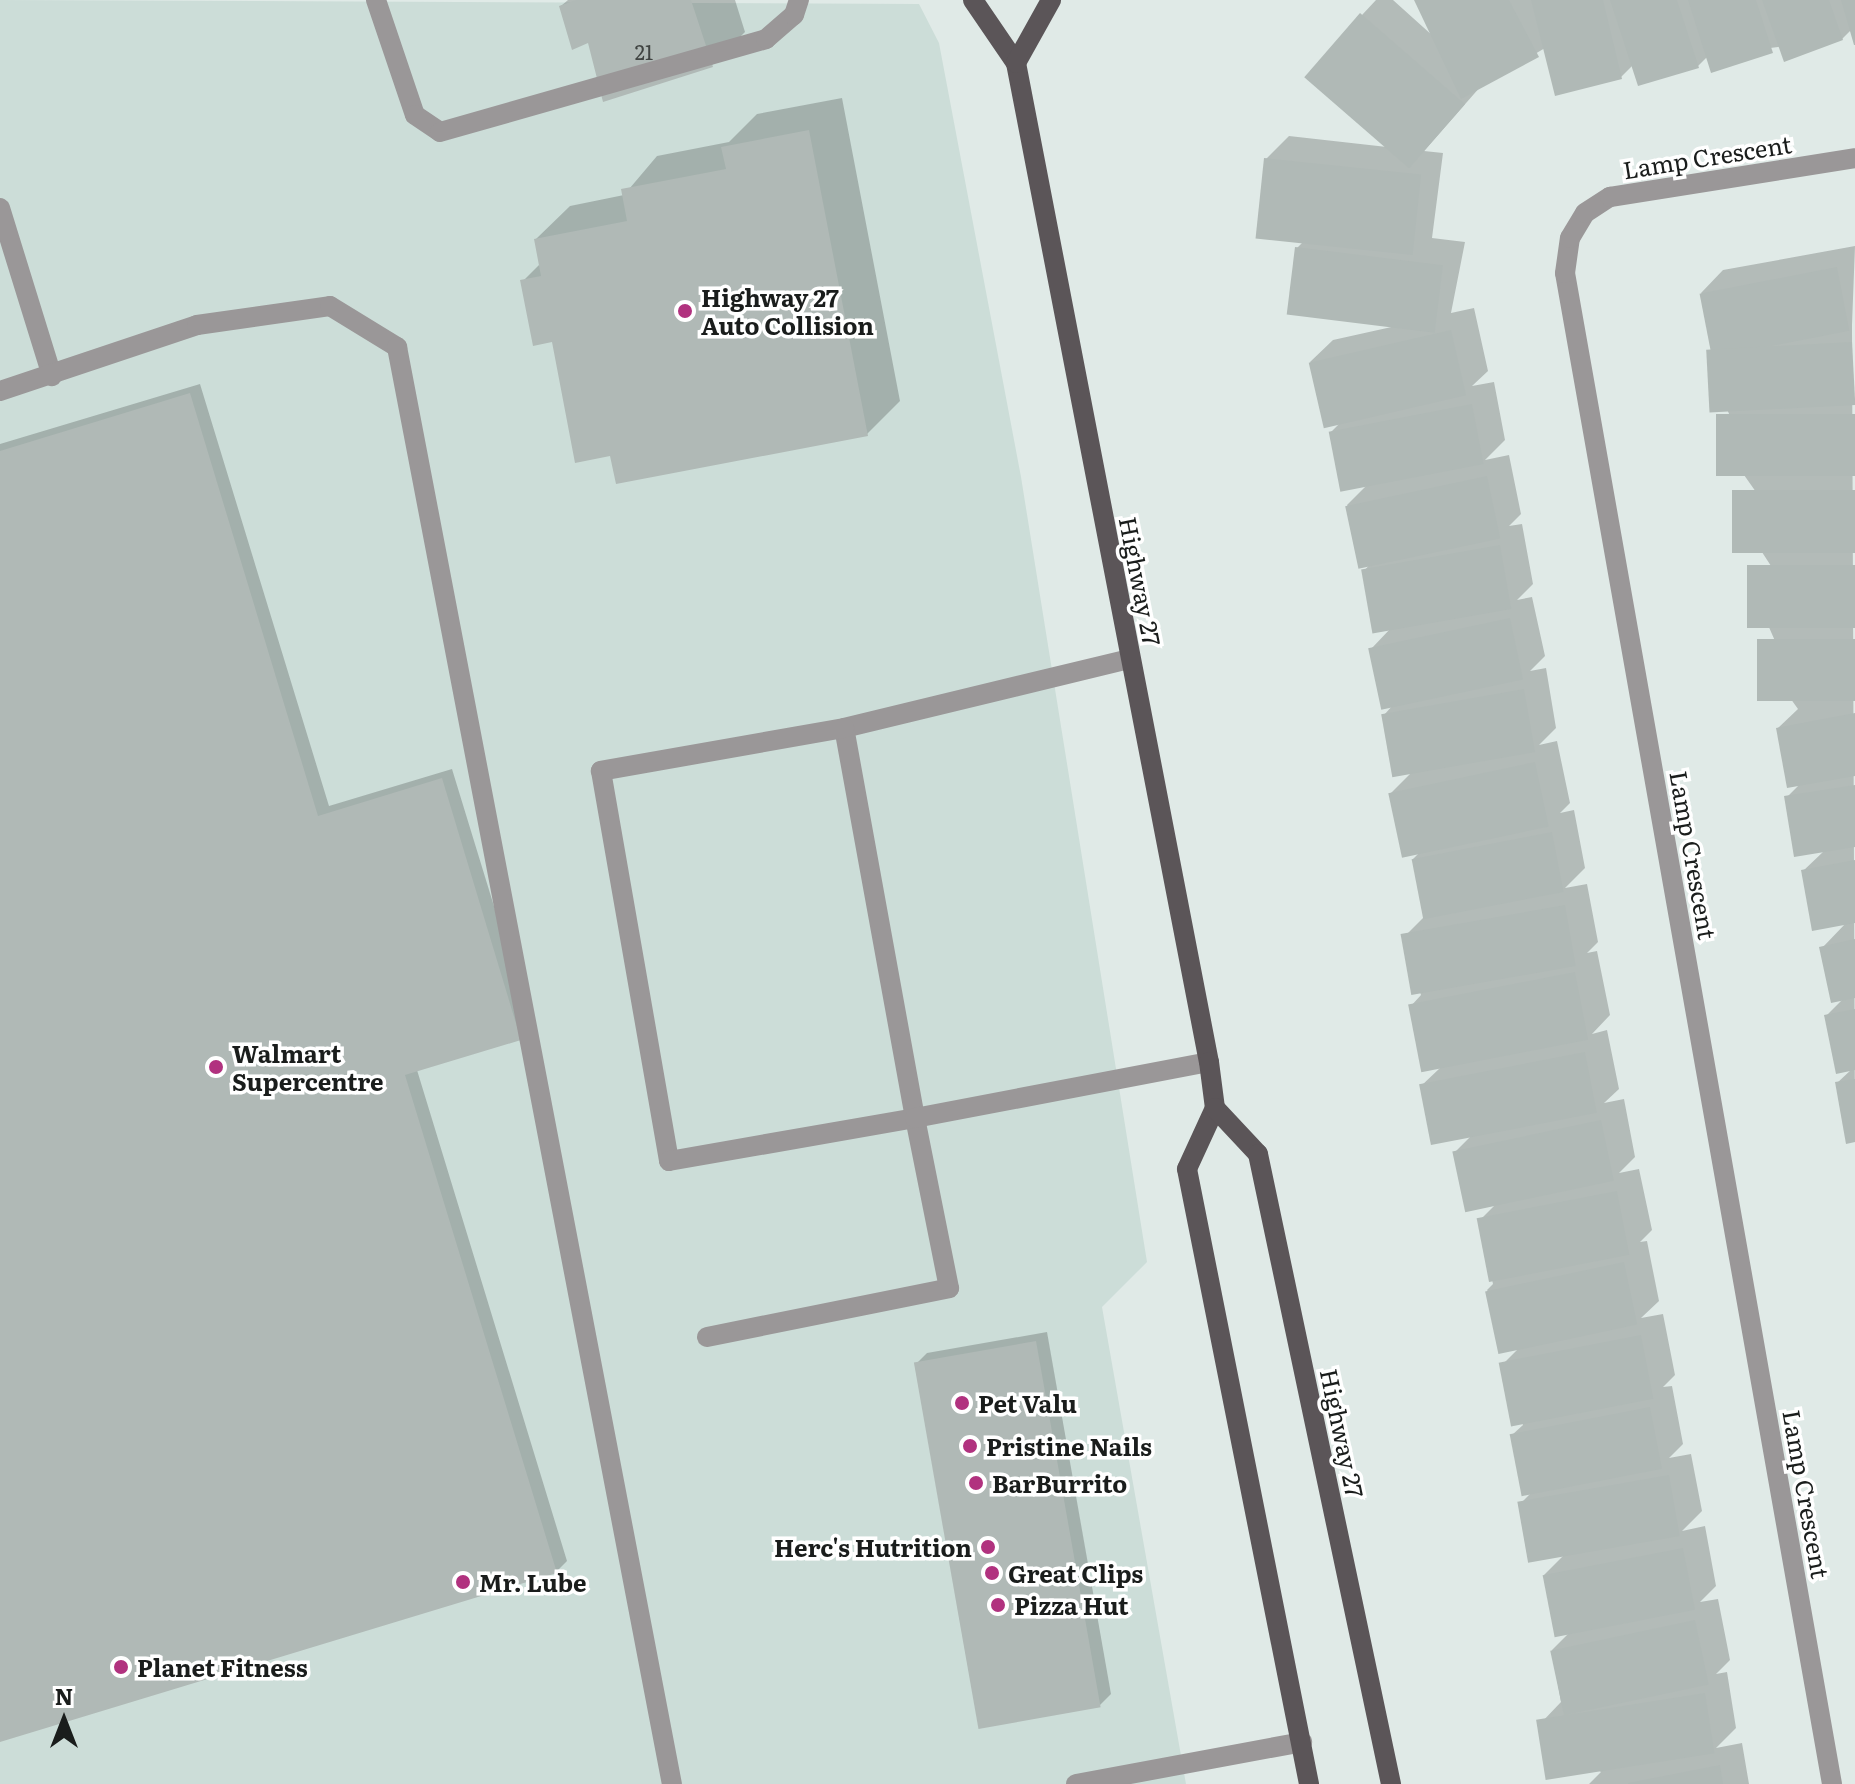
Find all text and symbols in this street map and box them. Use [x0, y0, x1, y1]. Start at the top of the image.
house number: 21 [635, 39, 653, 63]
street label: Lamp Crescent [1621, 128, 1793, 184]
place label: Highway 27 Auto Collision [701, 283, 874, 339]
marker: Highway 27 Auto Collision [676, 302, 694, 320]
street label: Highway 27 [1114, 514, 1168, 648]
street label: Lamp Crescent [1665, 769, 1723, 941]
place label: Walmart Supercentre [232, 1039, 384, 1095]
marker: Walmart Supercentre [207, 1058, 225, 1076]
street label: Highway 27 [1315, 1366, 1371, 1500]
place label: Pet Valu [978, 1389, 1077, 1417]
marker: Pet Valu [953, 1394, 971, 1412]
street label: Lamp Crescent [1778, 1408, 1836, 1580]
place label: Pristine Nails [986, 1432, 1152, 1460]
marker: Pristine Nails [961, 1437, 979, 1455]
place label: BarBurrito [992, 1469, 1127, 1497]
marker: BarBurrito [967, 1474, 985, 1492]
place label: Herc's Hutrition [774, 1533, 972, 1561]
marker: Herc's Hutrition [979, 1538, 997, 1556]
place label: Great Clips [1008, 1559, 1143, 1587]
marker: Great Clips [983, 1564, 1001, 1582]
place label: Mr. Lube [479, 1568, 587, 1596]
marker: Mr. Lube [454, 1573, 472, 1591]
place label: Pizza Hut [1014, 1591, 1129, 1619]
marker: Pizza Hut [989, 1596, 1007, 1614]
place label: Planet Fitness [137, 1653, 308, 1681]
marker: Planet Fitness [112, 1658, 130, 1676]
text: N [55, 1679, 73, 1712]
north arrow [24, 1680, 104, 1760]

